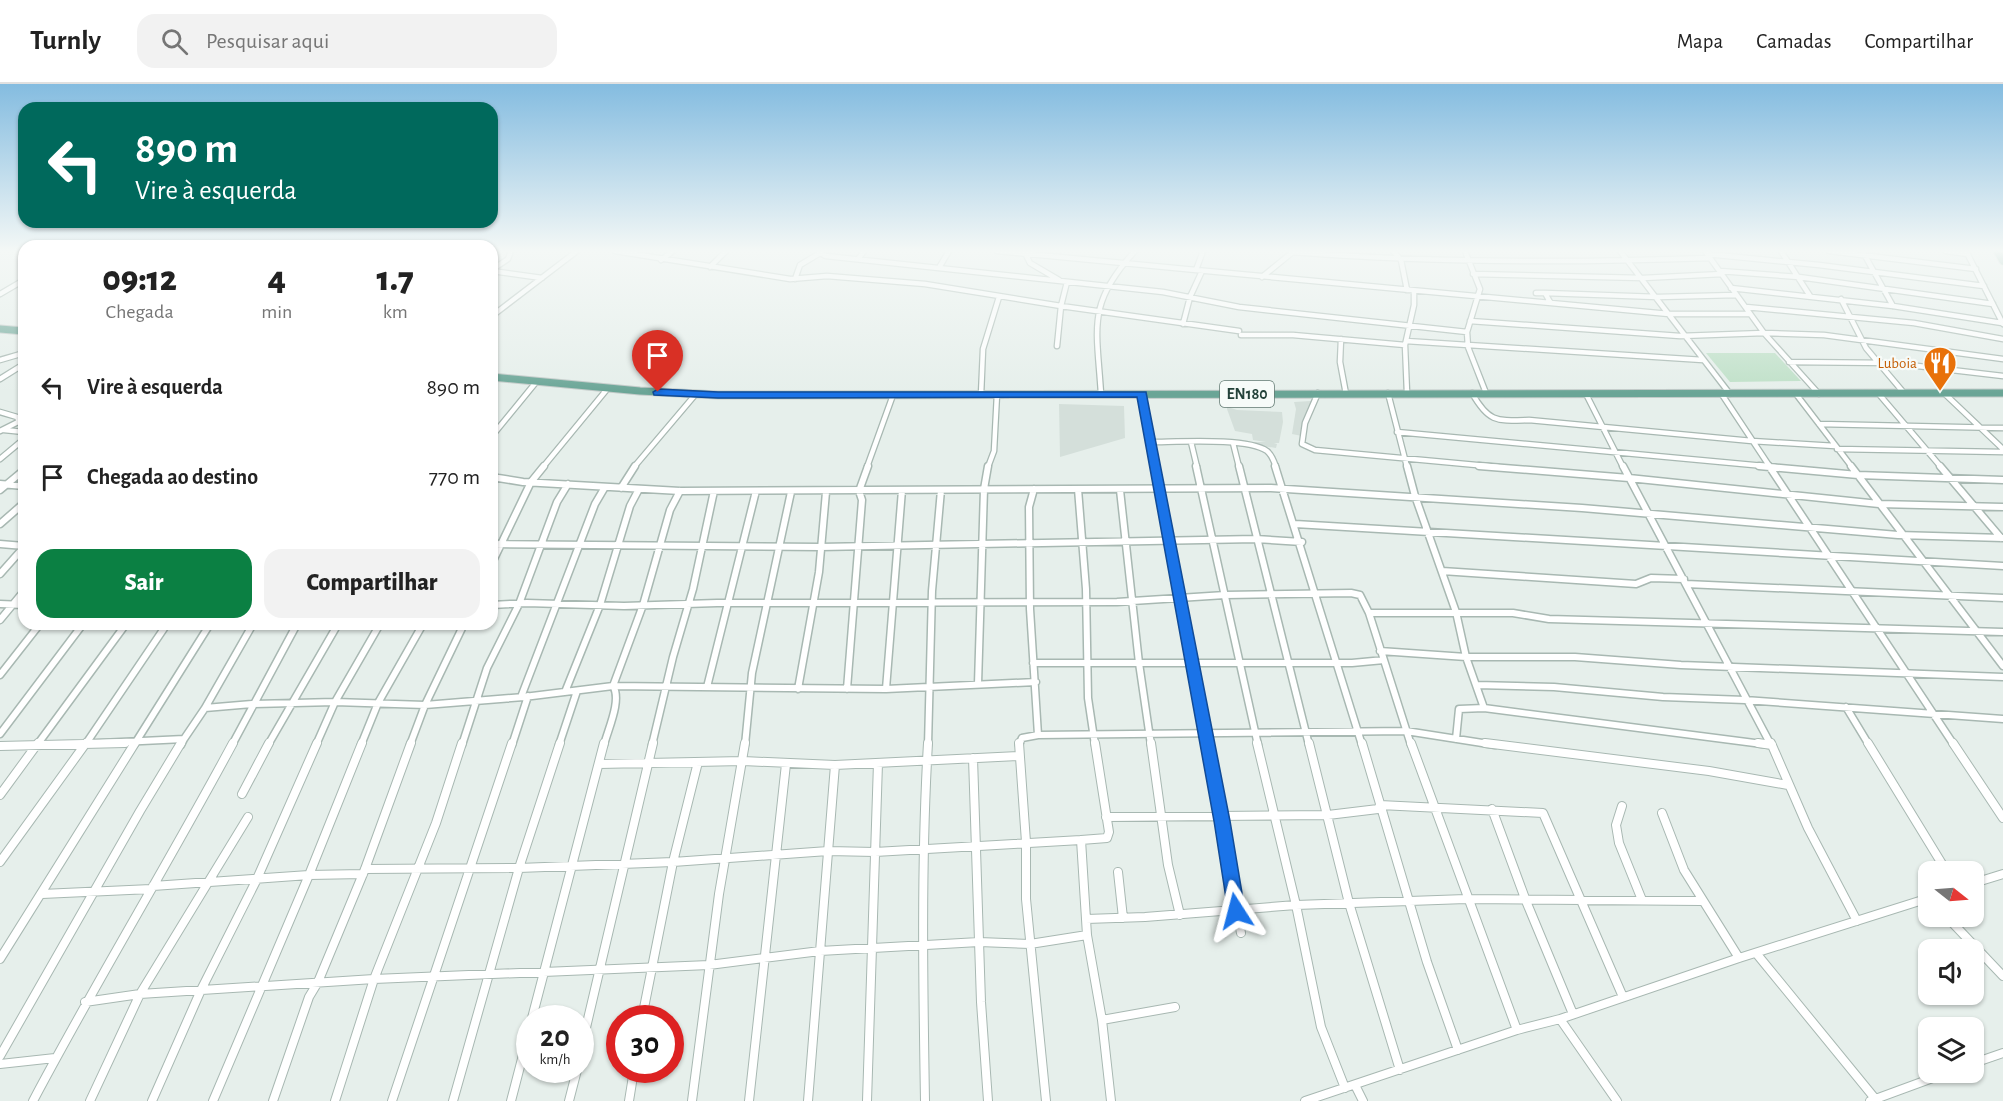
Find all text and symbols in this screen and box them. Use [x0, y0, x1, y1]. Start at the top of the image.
search box [137, 14, 557, 68]
icon: search [158, 25, 191, 58]
text: Turnly [30, 27, 101, 55]
text: Pesquisar aqui [206, 30, 329, 52]
text: Mapa [1677, 31, 1723, 52]
text: Camadas [1756, 31, 1831, 52]
text: Compartilhar [1864, 31, 1973, 52]
icon: left [36, 126, 114, 204]
text: 890 m [135, 128, 238, 170]
text: Vire à esquerda [135, 177, 297, 204]
text: 09:12 [102, 261, 177, 297]
text: 4 [268, 261, 286, 297]
text: 1.7 [377, 261, 414, 297]
text: Chegada [106, 302, 174, 322]
text: min [261, 302, 292, 322]
text: km [383, 302, 408, 322]
pin [632, 330, 683, 392]
icon: arrive [641, 339, 674, 372]
restaurant icon: Luboia [1922, 345, 1958, 392]
place label: Luboia [1877, 356, 1917, 371]
icon: left [36, 371, 69, 404]
text: Vire à esquerda [87, 376, 223, 398]
text: 890 m [426, 376, 480, 398]
road number: EN180 [1220, 381, 1274, 407]
icon: arrive [36, 461, 69, 494]
text: Chegada ao destino [87, 466, 258, 488]
text: 770 m [429, 466, 480, 488]
button: Sair [36, 549, 252, 618]
button: Compartilhar [264, 549, 480, 618]
north arrow [1918, 861, 1984, 927]
map controls [1918, 861, 1984, 1083]
position arrow [1204, 879, 1268, 943]
button: sound [1918, 939, 1984, 1005]
speed limit sign: 30 [606, 1005, 684, 1083]
button: layers [1918, 1017, 1984, 1083]
text: 20 [540, 1022, 570, 1052]
text: km/h [540, 1052, 570, 1067]

